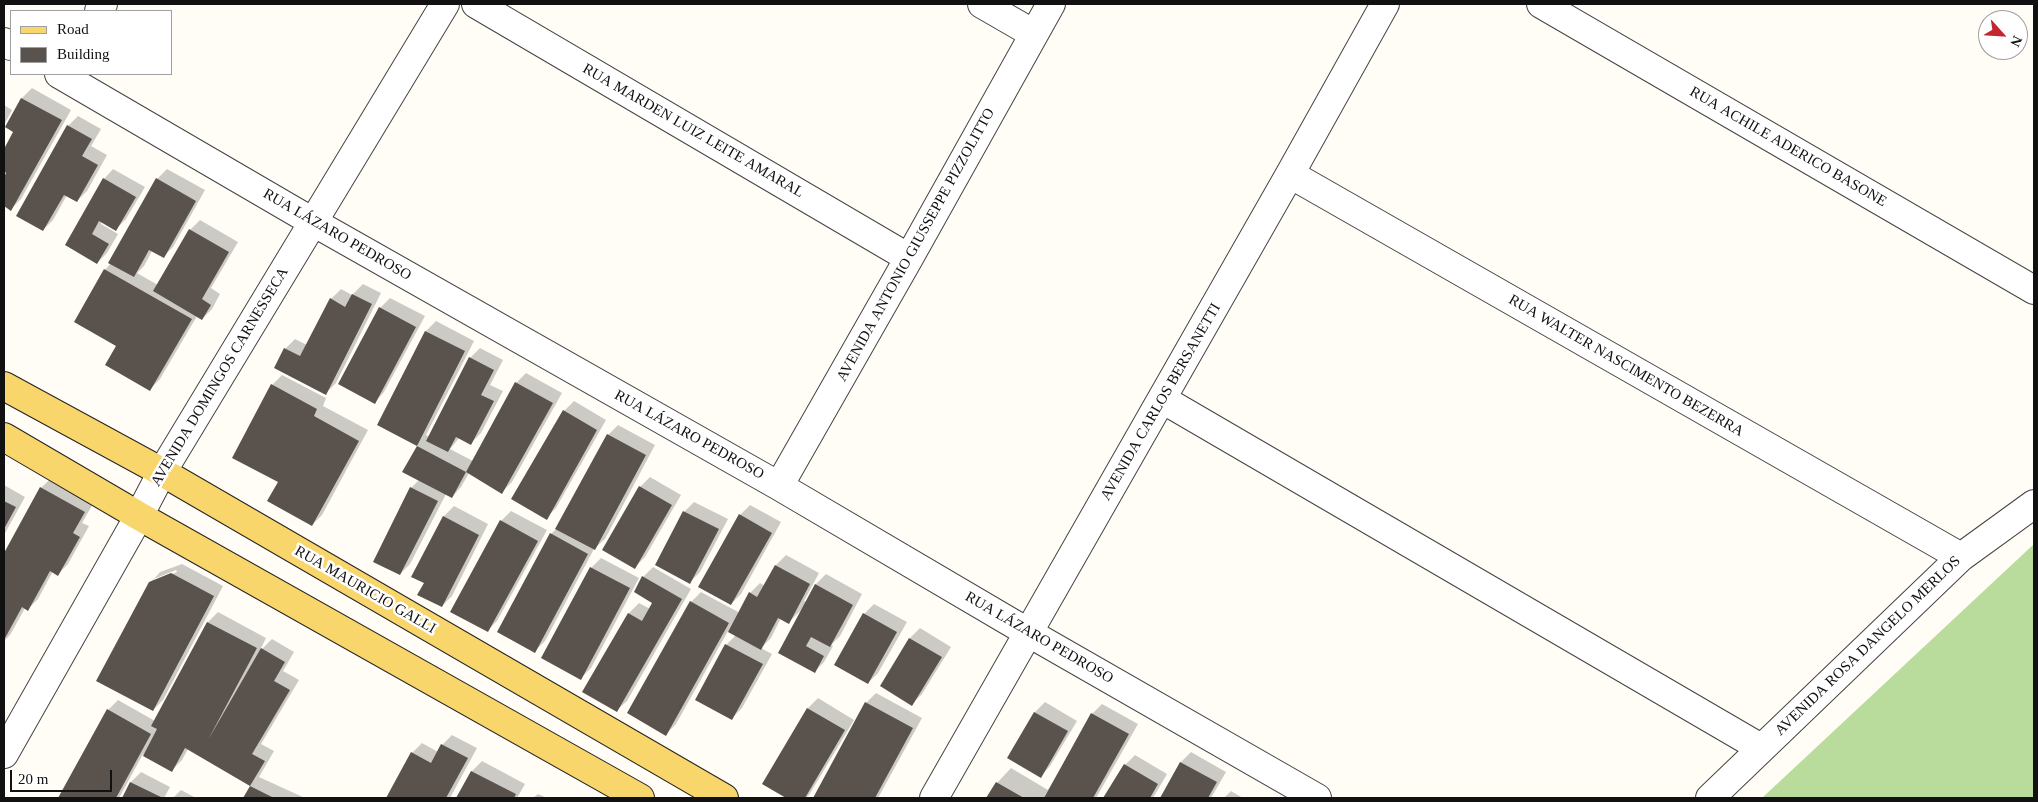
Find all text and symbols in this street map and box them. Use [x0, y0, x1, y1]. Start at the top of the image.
legend [10, 10, 172, 75]
north arrow [1978, 10, 2028, 60]
text: Road [57, 21, 89, 37]
text: N [2007, 34, 2025, 49]
text: Building [57, 46, 110, 62]
street label: RUA MARDEN LUIZ LEITE AMARAL [579, 60, 807, 202]
street label: RUA ACHILE ADERICO BASONE [1686, 83, 1890, 211]
street label: AVENIDA ANTONIO GIUSSEPPE PIZZOLITTO [833, 105, 999, 385]
street label: RUA LÁZARO PEDROSO [260, 185, 414, 285]
street label: AVENIDA DOMINGOS CARNESSECA [147, 264, 293, 490]
street label: RUA WALTER NASCIMENTO BEZERRA [1505, 291, 1747, 441]
street label: AVENIDA CARLOS BERSANETTI [1097, 300, 1225, 504]
street label: RUA LÁZARO PEDROSO [611, 386, 767, 484]
street label: RUA MAURICIO GALLI [291, 542, 439, 638]
street label: AVENIDA ROSA DANGELO MERLOS [1771, 552, 1965, 740]
street label: RUA LÁZARO PEDROSO [962, 588, 1116, 688]
scale bar [12, 760, 115, 792]
text: 20 m [18, 771, 48, 787]

